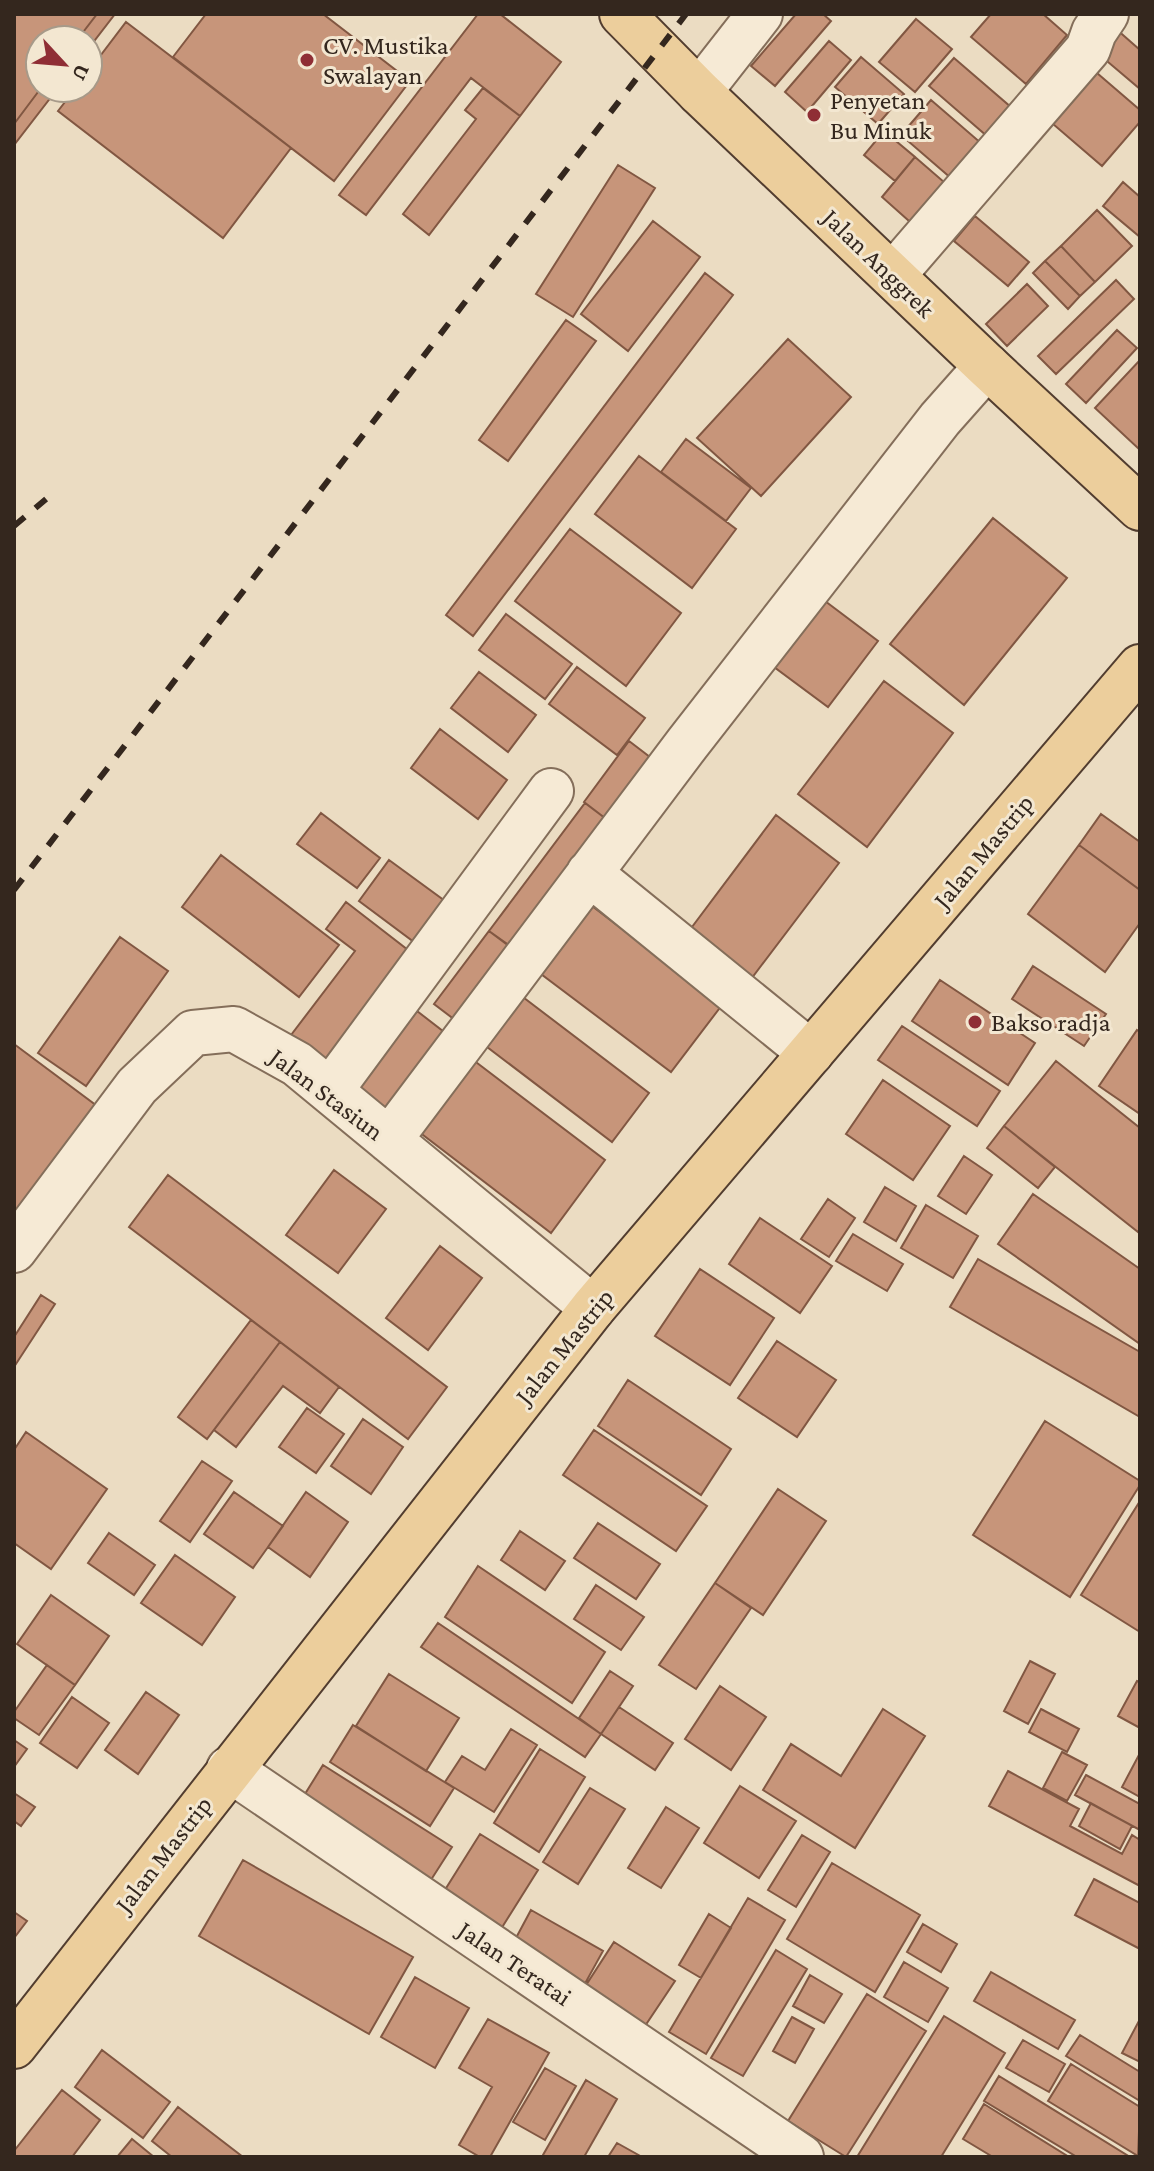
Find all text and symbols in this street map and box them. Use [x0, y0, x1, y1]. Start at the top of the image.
north arrow [24, 24, 104, 104]
place label: CV. Mustika Swalayan [323, 31, 449, 90]
marker: CV. Mustika Swalayan [298, 51, 316, 69]
text: U [67, 60, 96, 85]
place label: Penyetan Bu Minuk [830, 86, 932, 145]
marker: Penyetan Bu Minuk [805, 106, 823, 124]
street label: Jalan Anggrek [815, 202, 941, 324]
street label: Jalan Mastrip [926, 789, 1039, 916]
place label: Bakso radja [991, 1008, 1110, 1037]
marker: Bakso radja [966, 1013, 984, 1031]
street label: Jalan Stasiun [263, 1041, 389, 1147]
street label: Jalan Mastrip [508, 1283, 620, 1411]
street label: Jalan Mastrip [108, 1790, 218, 1920]
street label: Jalan Teratai [451, 1914, 577, 2012]

